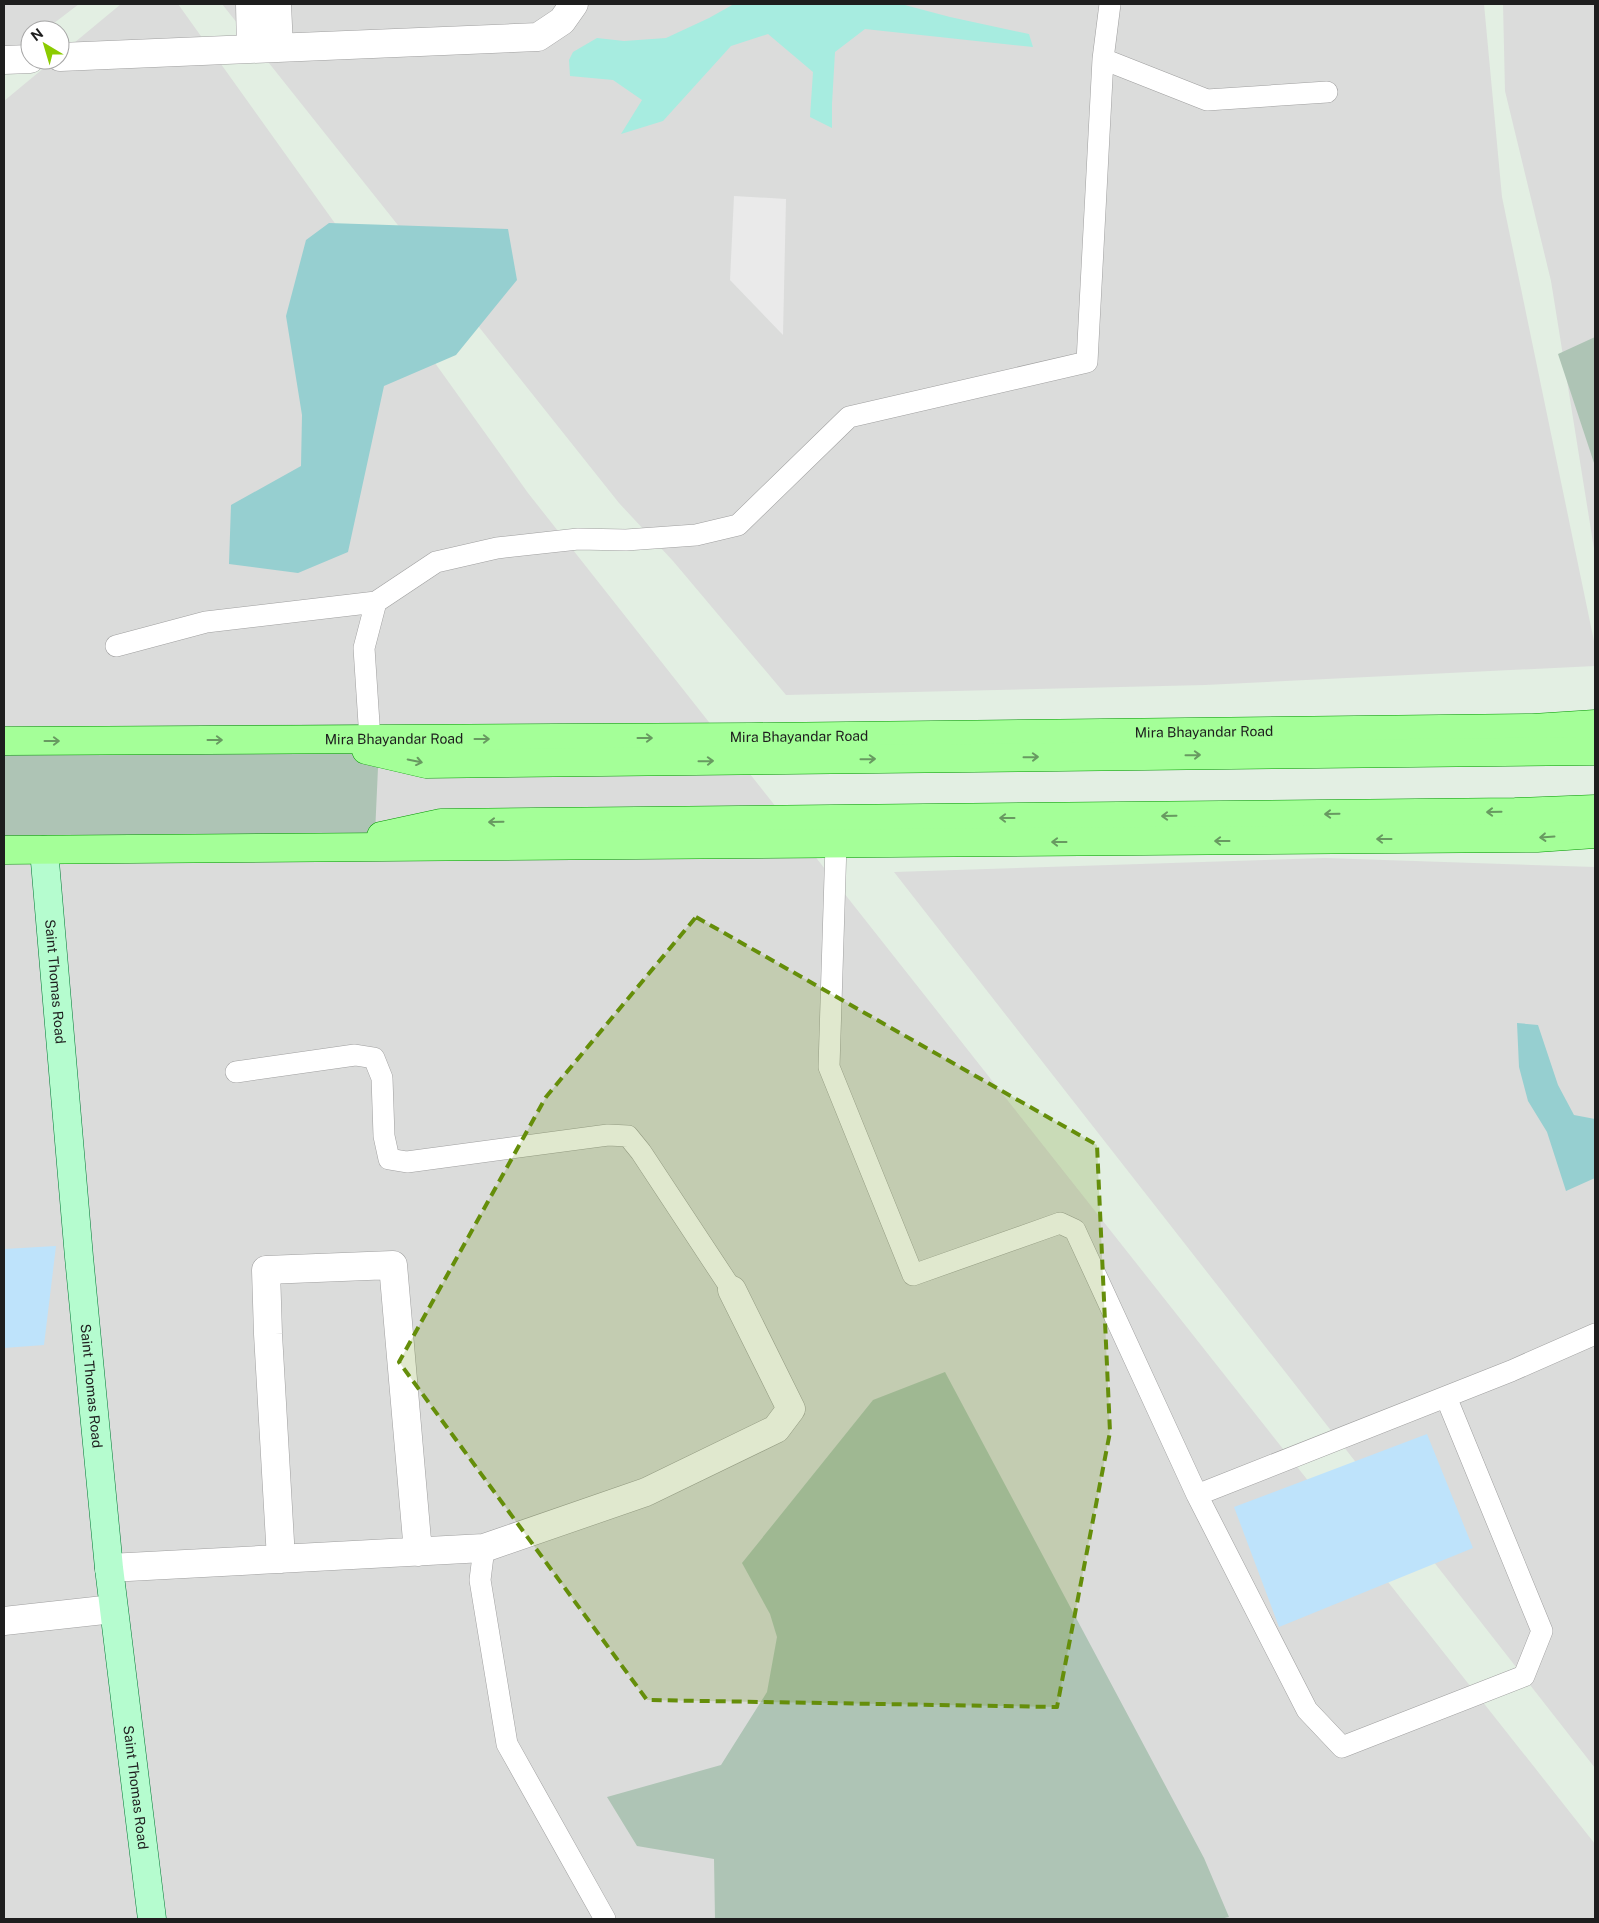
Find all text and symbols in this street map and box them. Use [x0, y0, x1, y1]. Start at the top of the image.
north arrow [20, 20, 70, 70]
text: N [28, 25, 46, 44]
street label: Mira Bhayandar Road [1135, 723, 1273, 741]
street label: Mira Bhayandar Road [730, 728, 868, 745]
street label: Mira Bhayandar Road [325, 731, 463, 747]
one-way arrow [636, 733, 653, 743]
one-way arrow [474, 734, 490, 744]
one-way arrow [206, 735, 223, 745]
one-way arrow [44, 736, 60, 746]
one-way arrow [1185, 751, 1201, 760]
one-way arrow [1022, 752, 1038, 762]
one-way arrow [860, 754, 876, 764]
one-way arrow [697, 756, 713, 765]
one-way arrow [407, 757, 423, 766]
one-way arrow [1486, 808, 1502, 817]
one-way arrow [1324, 809, 1340, 819]
one-way arrow [1161, 811, 1178, 821]
one-way arrow [999, 813, 1015, 823]
one-way arrow [488, 818, 504, 827]
one-way arrow [1539, 833, 1555, 842]
one-way arrow [1376, 834, 1392, 844]
one-way arrow [1214, 836, 1230, 845]
one-way arrow [1051, 837, 1068, 847]
street label: Saint Thomas Road [42, 919, 69, 1044]
street label: Saint Thomas Road [77, 1323, 105, 1449]
street label: Saint Thomas Road [120, 1724, 151, 1850]

